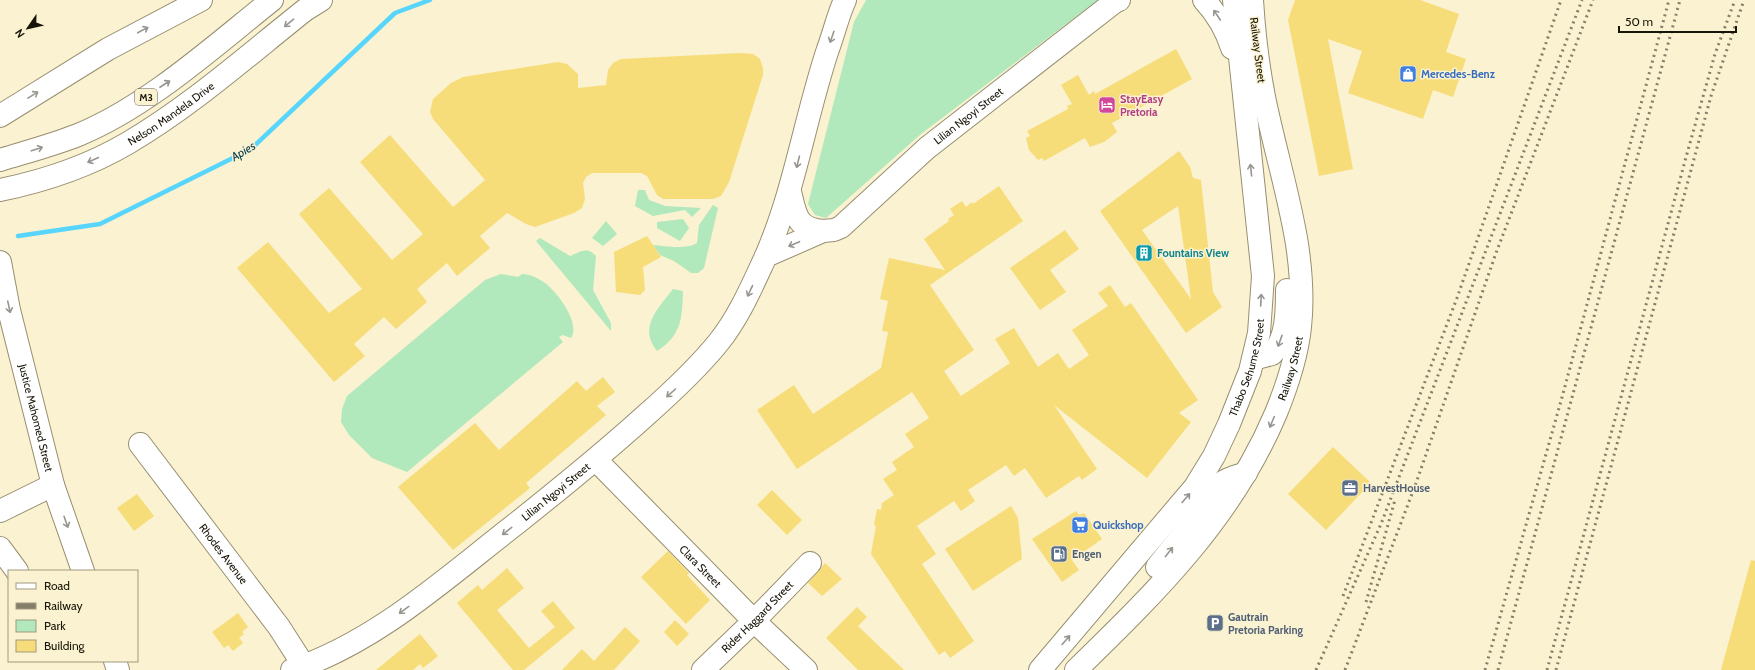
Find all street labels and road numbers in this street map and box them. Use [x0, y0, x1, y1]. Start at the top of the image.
street label: Railway Street [1247, 16, 1269, 84]
street label: Nelson Mandela Drive [125, 79, 217, 149]
street label: Lilian Ngoyi Street [931, 84, 1006, 147]
road number: M3 [135, 89, 157, 105]
street label: Thabo Sehume Street [1226, 318, 1267, 419]
street label: Railway Street [1275, 335, 1306, 403]
street label: Justice Mahomed Street [16, 362, 56, 473]
street label: Lilian Ngoyi Street [519, 459, 593, 524]
street label: Rhodes Avenue [196, 521, 251, 587]
street label: Clara Street [676, 542, 725, 591]
street label: Rider Haggard Street [718, 578, 796, 656]

